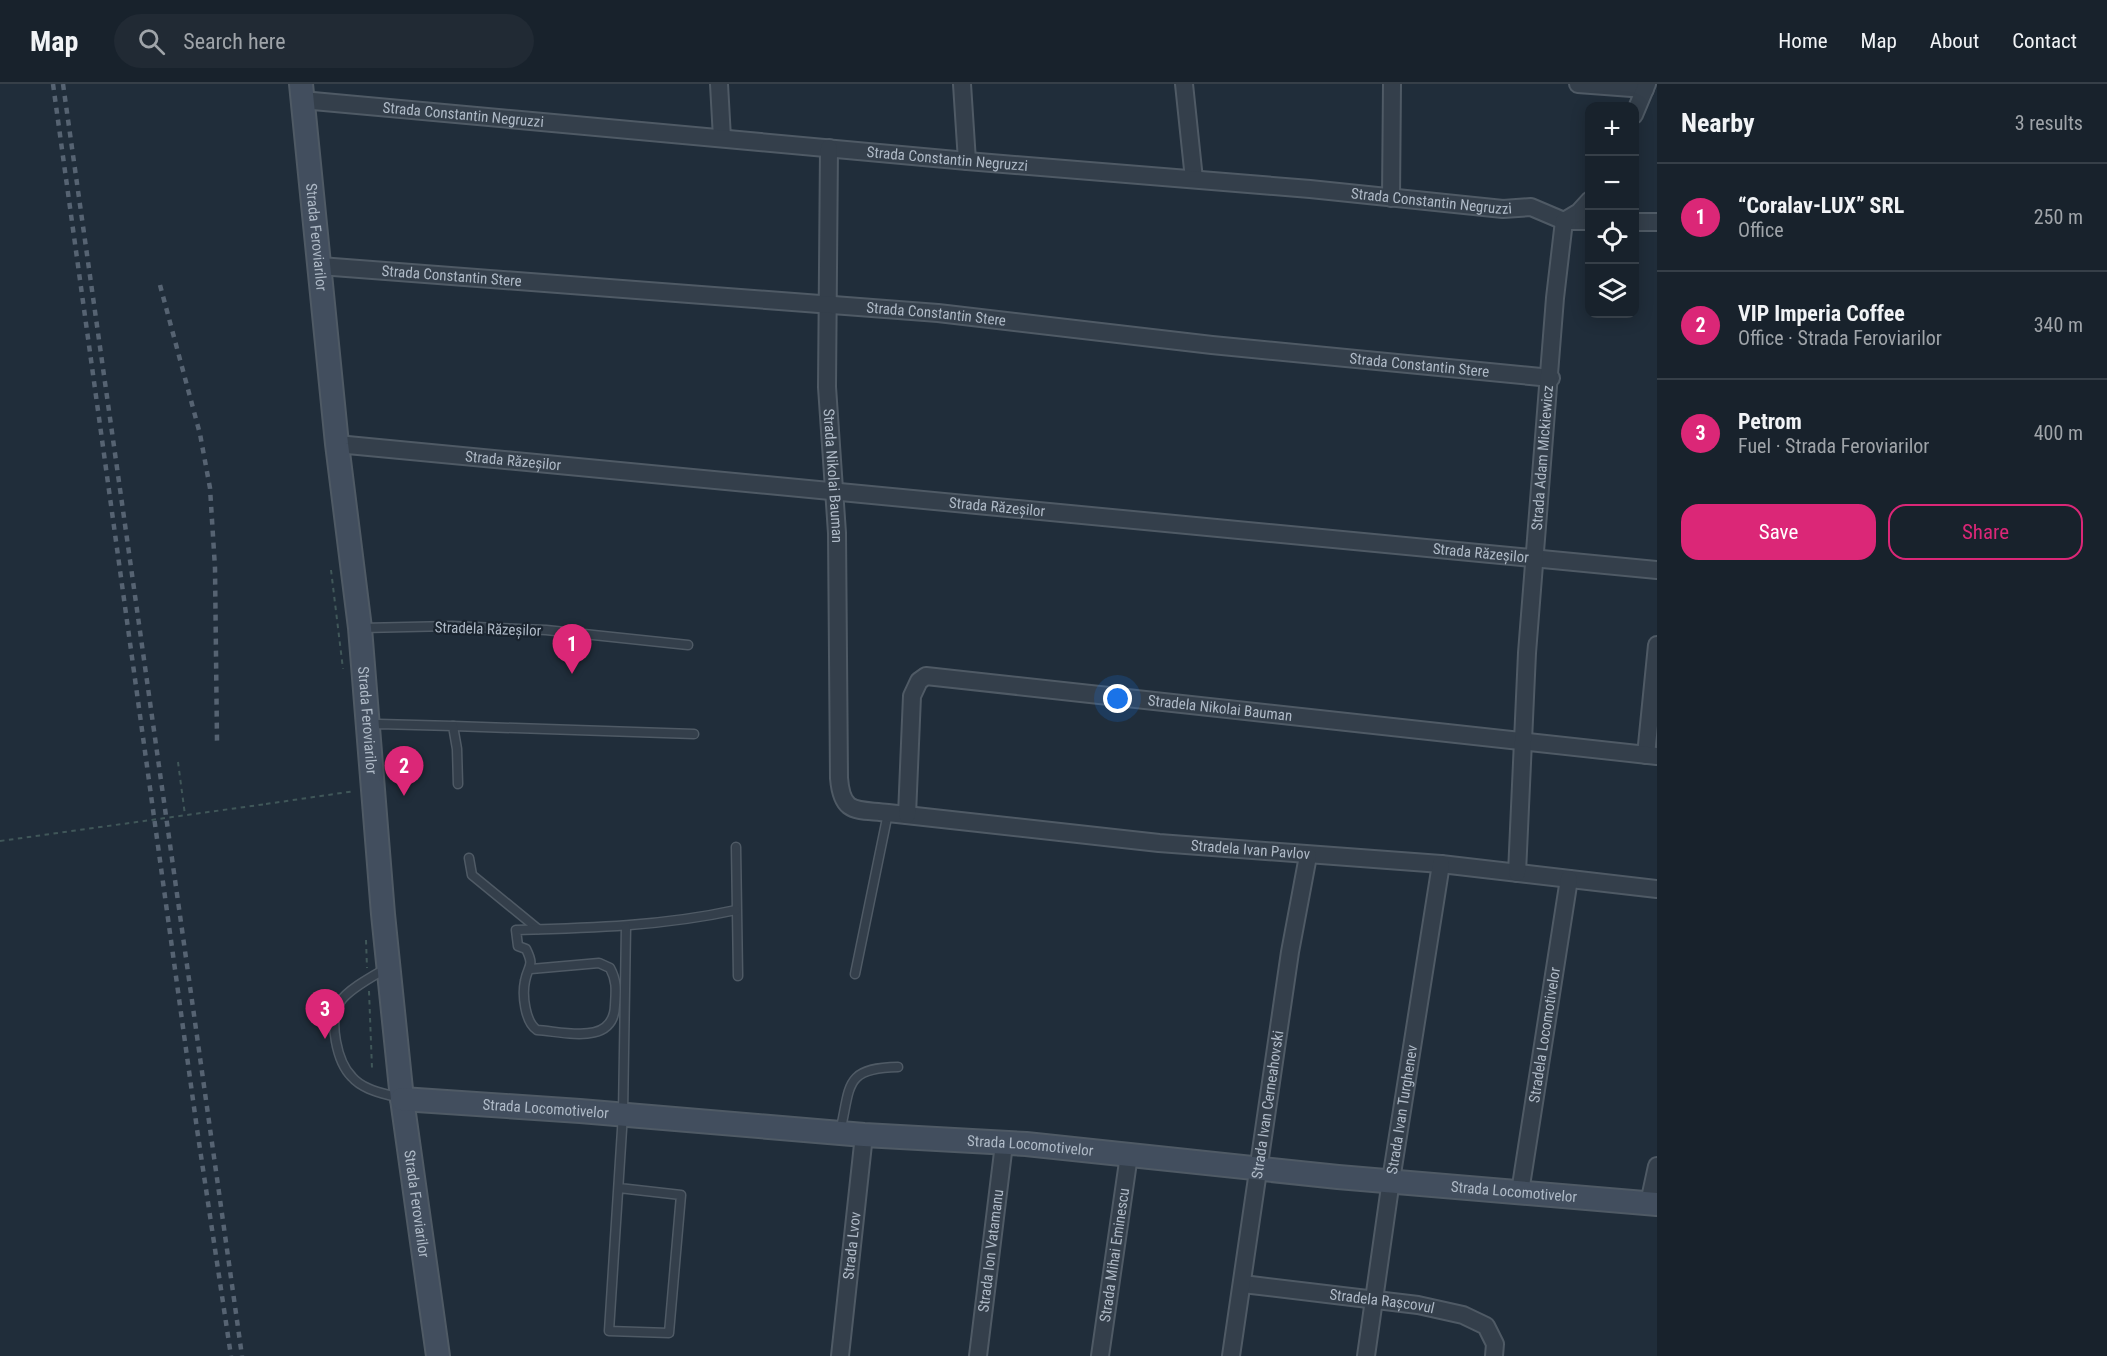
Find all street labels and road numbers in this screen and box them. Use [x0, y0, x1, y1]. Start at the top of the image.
street label: Strada Constantin Negruzzi [382, 98, 545, 131]
street label: Strada Constantin Negruzzi [866, 143, 1029, 175]
street label: Strada Feroviarilor [302, 182, 331, 292]
street label: Strada Constantin Negruzzi [1350, 184, 1513, 218]
street label: Strada Constantin Stere [381, 262, 522, 290]
street label: Strada Constantin Stere [866, 299, 1007, 330]
street label: Strada Constantin Stere [1349, 349, 1490, 381]
street label: Strada Adam Mickiewicz [1528, 385, 1557, 531]
street label: Strada Nikolai Bauman [819, 408, 846, 543]
street label: Strada Răzeșilor [464, 447, 562, 474]
street label: Strada Răzeșilor [948, 493, 1046, 521]
street label: Strada Răzeșilor [1432, 540, 1530, 567]
street label: Stradela Răzeșilor [434, 618, 542, 640]
street label: Strada Feroviarilor [354, 666, 381, 776]
street label: Stradela Nikolai Bauman [1147, 691, 1293, 725]
street label: Stradela Ivan Pavlov [1190, 836, 1311, 863]
street label: Stradela Locomotivelor [1525, 965, 1564, 1104]
street label: Strada Ivan Cerneahovski [1248, 1029, 1287, 1180]
street label: Strada Ivan Turghenev [1383, 1043, 1421, 1176]
street label: Strada Locomotivelor [482, 1095, 610, 1122]
street label: Strada Locomotivelor [967, 1132, 1095, 1160]
street label: Strada Feroviarilor [400, 1149, 433, 1259]
street label: Strada Locomotivelor [1450, 1178, 1578, 1206]
street label: Strada Mihai Eminescu [1096, 1187, 1133, 1323]
street label: Strada Ion Vatamanu [974, 1188, 1007, 1313]
street label: Strada Lvov [839, 1210, 865, 1280]
street label: Stradela Rașcovul [1328, 1285, 1436, 1317]

